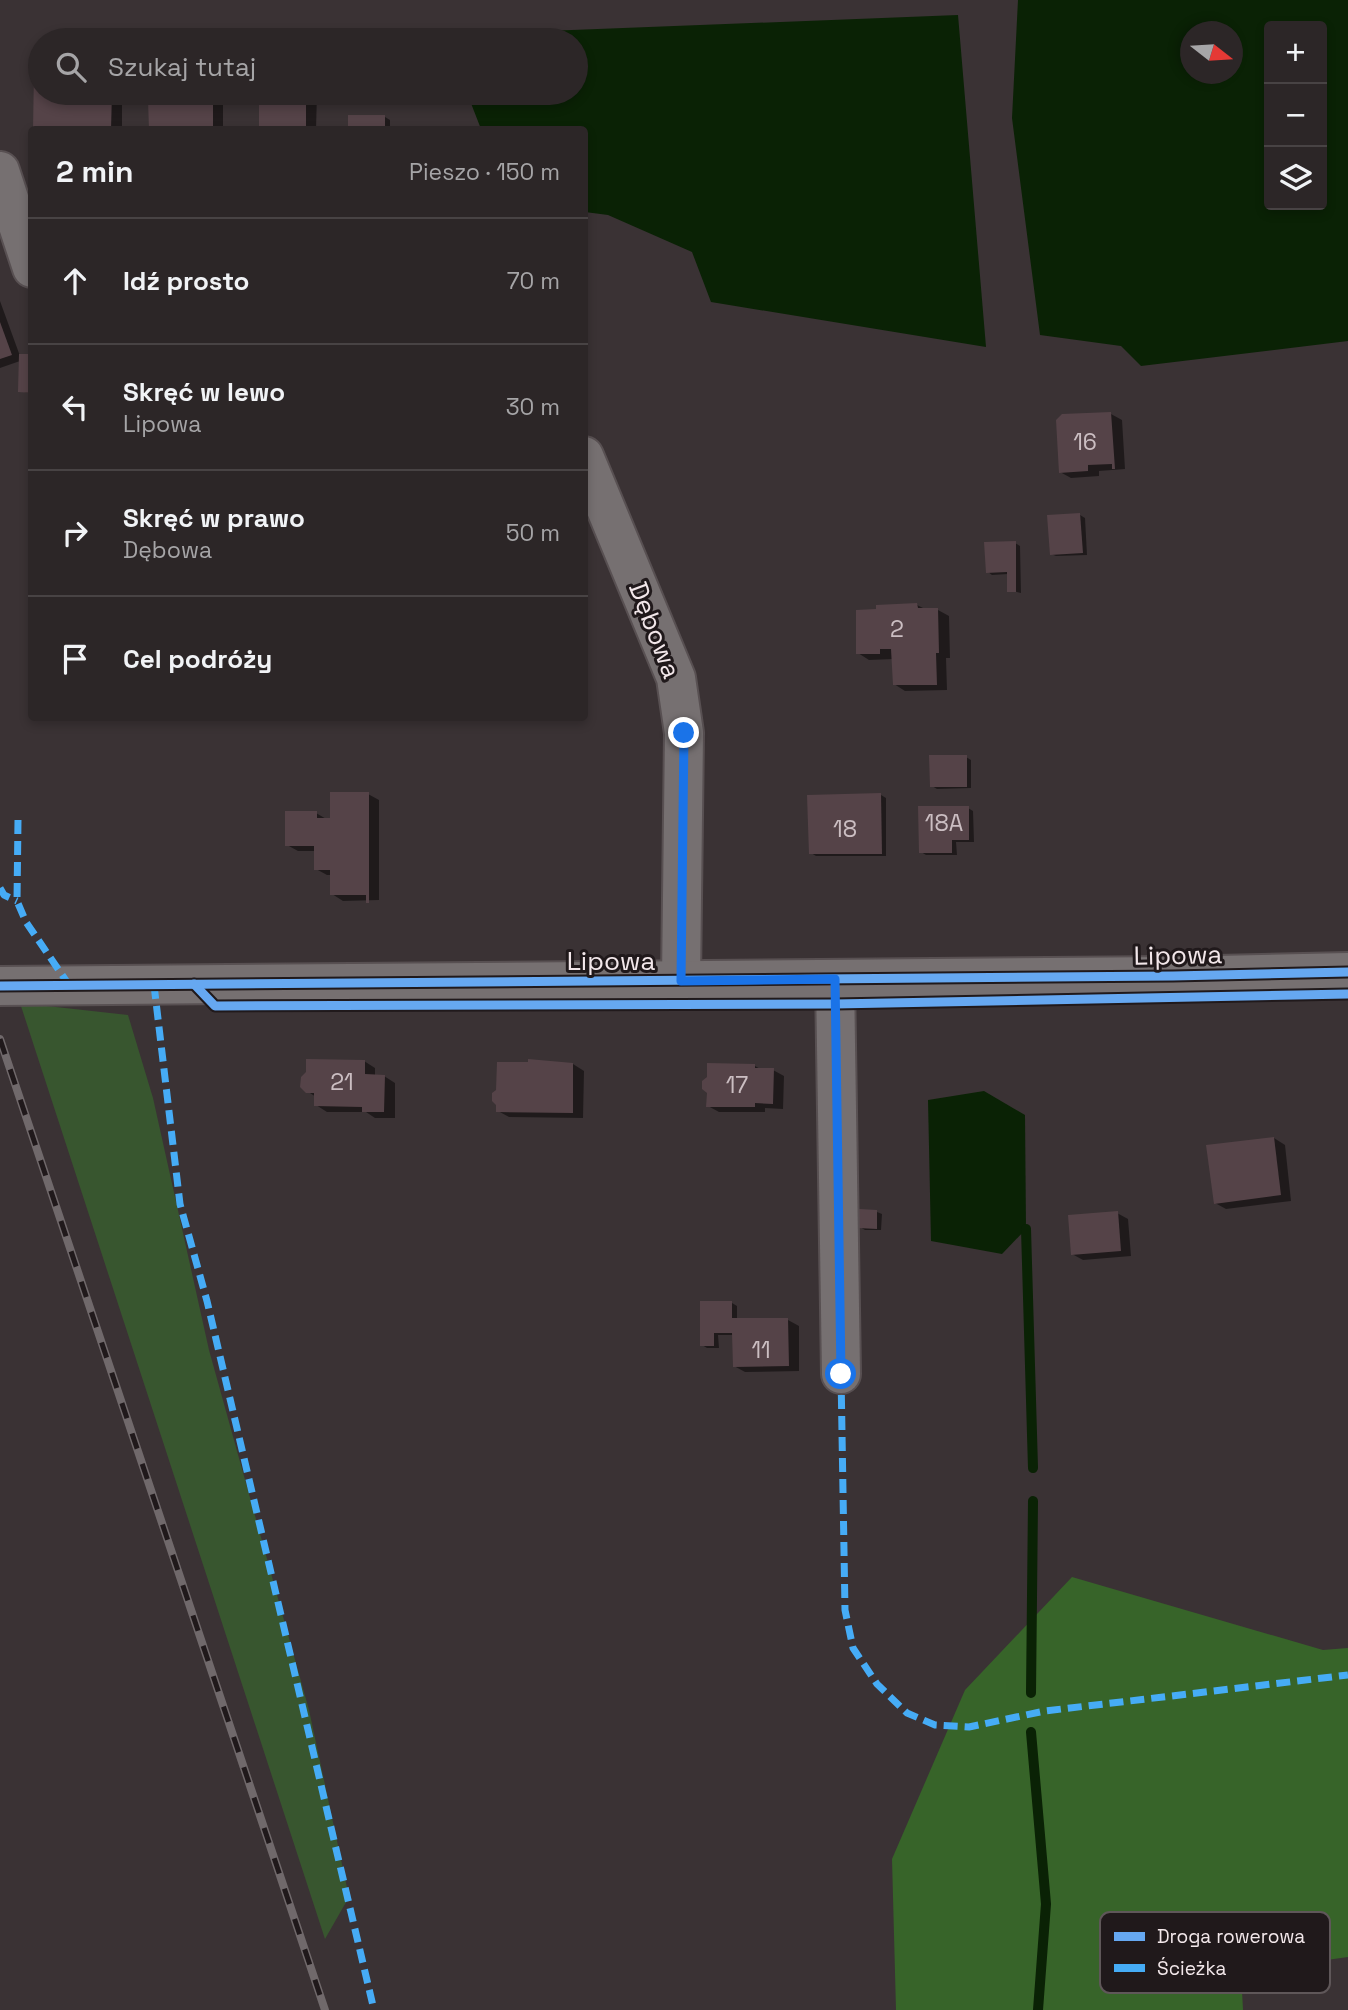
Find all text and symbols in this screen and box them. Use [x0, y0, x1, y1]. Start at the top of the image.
north arrow [1180, 21, 1243, 84]
map controls [1264, 21, 1327, 210]
button: + [1264, 21, 1327, 84]
search box [28, 28, 588, 105]
icon: search [52, 48, 90, 86]
text: Szukaj tutaj [108, 50, 256, 84]
button: − [1264, 84, 1327, 147]
button: layers [1264, 147, 1327, 210]
text: 2 min [56, 152, 134, 191]
text: Pieszo · 150 m [409, 157, 560, 187]
icon: ahead [56, 262, 94, 300]
text: Idź prosto [123, 264, 250, 298]
text: 70 m [507, 266, 560, 296]
text: Skręć w lewo [123, 375, 285, 409]
icon: left [56, 388, 94, 426]
text: 30 m [506, 392, 560, 422]
text: Lipowa [123, 409, 201, 439]
house number: 16 [1073, 427, 1097, 457]
text: Skręć w prawo [123, 501, 305, 535]
icon: right [56, 514, 94, 552]
text: 50 m [506, 518, 560, 548]
text: Dębowa [123, 535, 212, 565]
street label: Dębowa [621, 577, 689, 683]
house number: 2 [890, 614, 904, 644]
icon: arrive [56, 640, 94, 678]
text: Cel podróży [123, 642, 272, 676]
route end [668, 717, 699, 748]
house number: 18A [925, 808, 963, 838]
house number: 18 [833, 814, 857, 844]
street label: Lipowa [1133, 937, 1223, 973]
street label: Lipowa [567, 944, 655, 978]
house number: 21 [330, 1067, 354, 1097]
house number: 17 [726, 1070, 748, 1100]
house number: 11 [751, 1335, 771, 1365]
route start [825, 1358, 856, 1389]
legend [1100, 1912, 1330, 1993]
text: Droga rowerowa [1157, 1924, 1305, 1949]
text: Ścieżka [1157, 1956, 1226, 1981]

